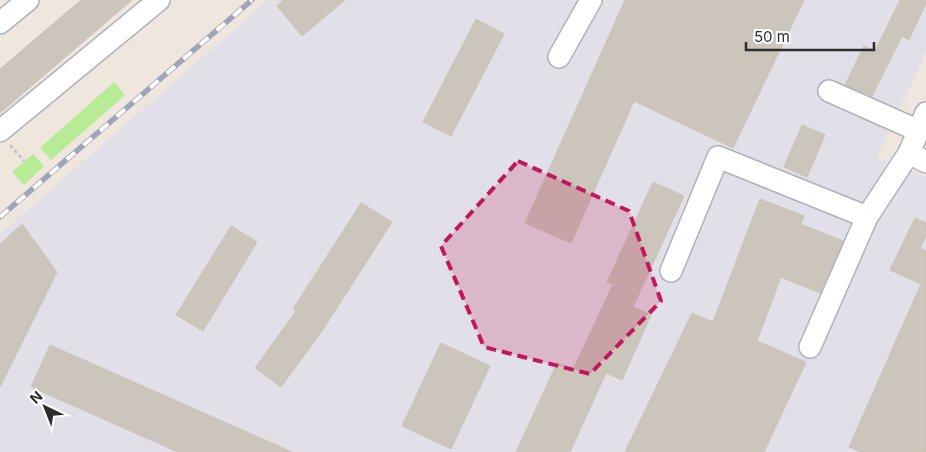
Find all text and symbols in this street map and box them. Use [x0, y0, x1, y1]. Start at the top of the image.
scale bar [746, 20, 874, 52]
text: 50 m [754, 27, 790, 46]
north arrow [20, 382, 70, 432]
text: N [26, 387, 45, 407]

